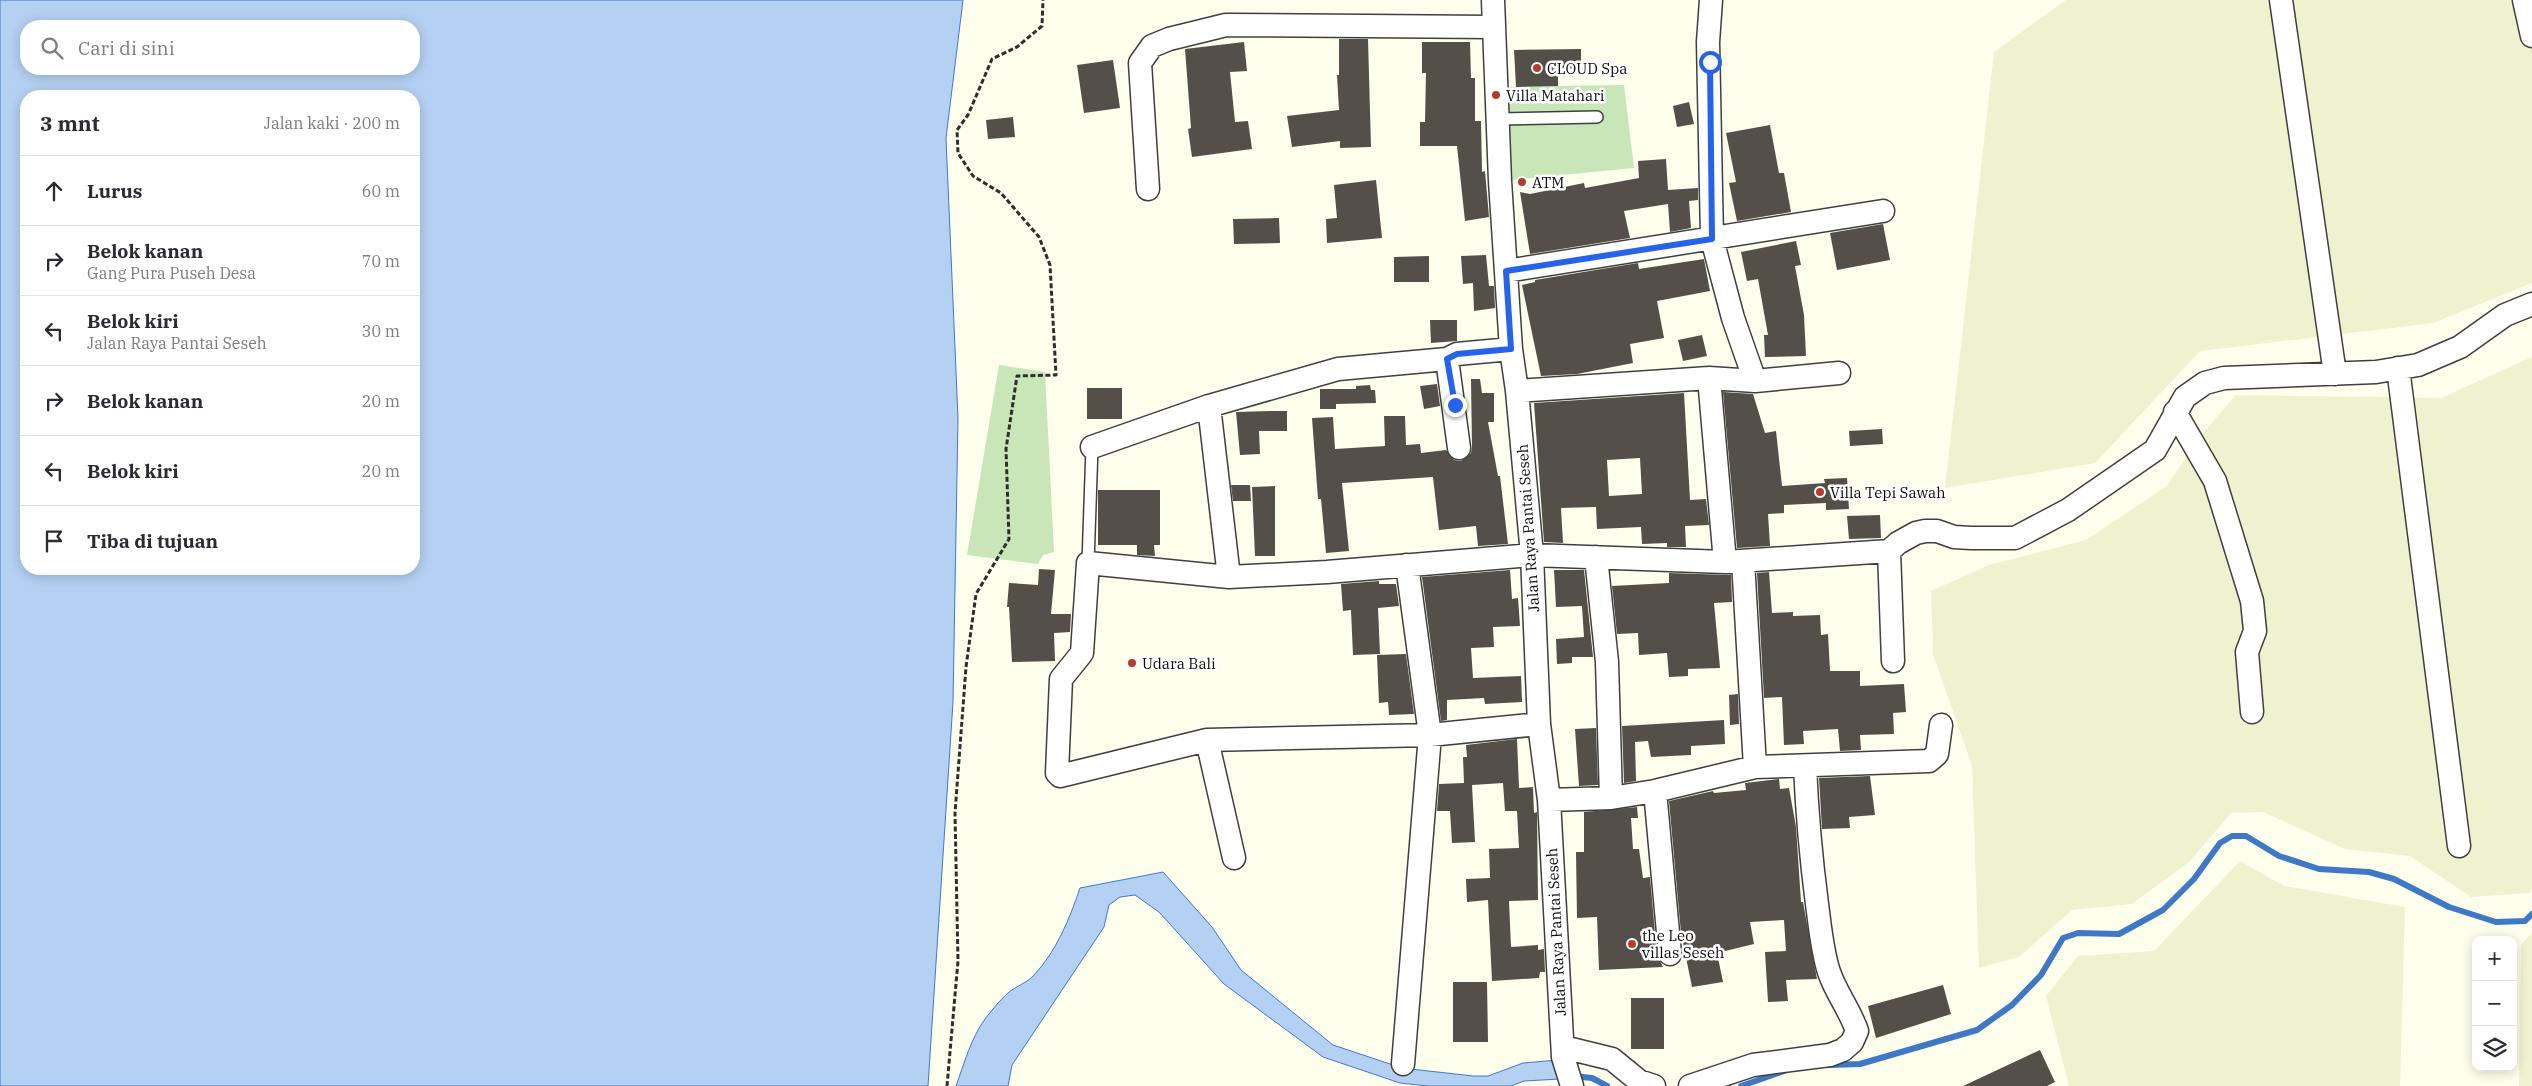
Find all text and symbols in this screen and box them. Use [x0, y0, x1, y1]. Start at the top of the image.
search box [20, 20, 420, 75]
icon: search [38, 34, 66, 62]
text: Cari di sini [78, 36, 175, 60]
route start [1699, 51, 1722, 74]
place label: CLOUD Spa [1547, 59, 1628, 78]
marker: CLOUD Spa [1531, 62, 1543, 74]
place label: Villa Matahari [1506, 86, 1605, 105]
marker: Villa Matahari [1490, 89, 1502, 101]
text: 3 mnt [40, 109, 100, 137]
text: Jalan kaki · 200 m [264, 113, 400, 133]
place label: ATM [1532, 173, 1564, 192]
marker: ATM [1516, 176, 1528, 188]
icon: ahead [40, 177, 68, 205]
text: Lurus [87, 179, 142, 203]
text: 60 m [362, 181, 400, 201]
text: Belok kanan [87, 239, 203, 263]
icon: right [40, 247, 68, 275]
text: 70 m [362, 251, 400, 271]
text: Gang Pura Puseh Desa [87, 263, 256, 283]
text: Belok kiri [87, 309, 179, 333]
icon: left [40, 317, 68, 345]
text: 30 m [362, 321, 400, 341]
text: Jalan Raya Pantai Seseh [87, 333, 267, 353]
icon: right [40, 387, 68, 415]
text: Belok kanan [87, 389, 203, 413]
text: 20 m [362, 391, 400, 411]
route end [1444, 394, 1467, 417]
street label: Jalan Raya Pantai Seseh [1513, 443, 1543, 613]
icon: left [40, 457, 68, 485]
text: Belok kiri [87, 459, 179, 483]
text: 20 m [362, 461, 400, 481]
place label: Villa Tepi Sawah [1830, 483, 1946, 502]
marker: Villa Tepi Sawah [1814, 486, 1826, 498]
icon: arrive [40, 527, 68, 555]
text: Tiba di tujuan [87, 529, 218, 553]
place label: Udara Bali [1142, 654, 1216, 673]
marker: Udara Bali [1126, 657, 1138, 669]
street label: Jalan Raya Pantai Seseh [1542, 847, 1570, 1017]
place label: the Leo villas Seseh [1642, 926, 1724, 962]
map controls [2472, 936, 2517, 1071]
button: + [2472, 936, 2517, 981]
marker: the Leo villas Seseh [1626, 938, 1638, 950]
button: − [2472, 981, 2517, 1026]
button: layers [2472, 1026, 2517, 1071]

